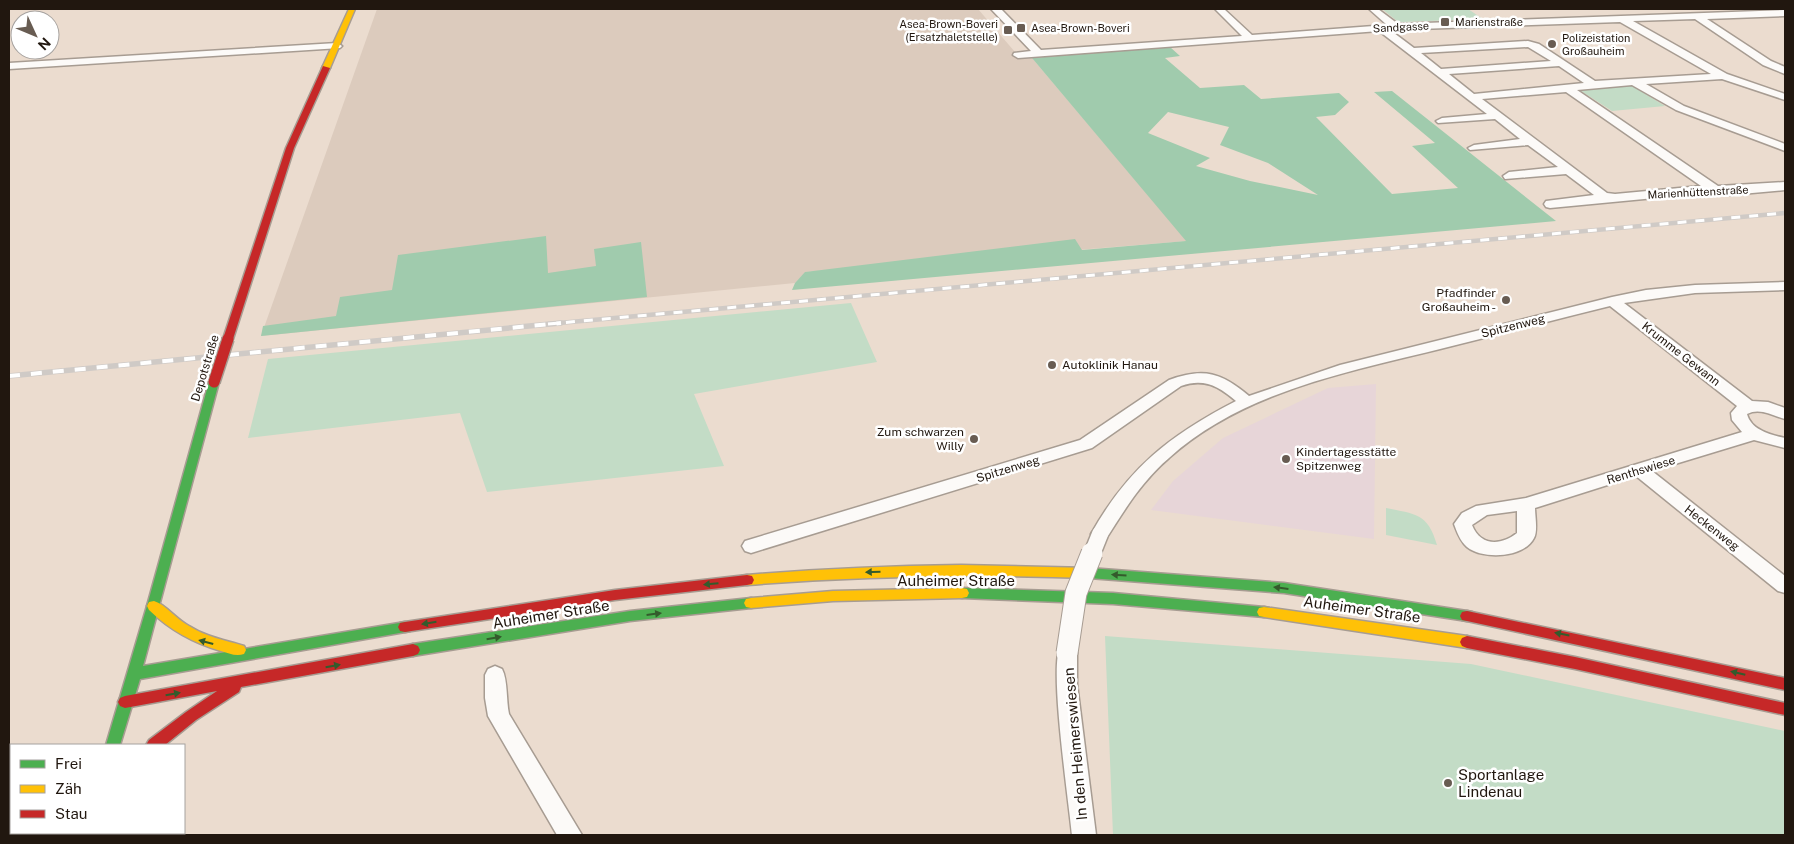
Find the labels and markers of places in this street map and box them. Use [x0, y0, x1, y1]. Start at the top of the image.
marker: Marienstraße [1439, 16, 1451, 28]
place label: Marienstraße [1455, 16, 1523, 28]
place label: Asea-Brown-Boveri (Ersatzhaletstelle) [899, 18, 998, 43]
marker: Asea-Brown-Boveri [1015, 22, 1027, 34]
place label: Asea-Brown-Boveri [1031, 22, 1130, 34]
marker: Asea-Brown-Boveri (Ersatzhaletstelle) [1002, 24, 1014, 36]
place label: Polizeistation Großauheim [1562, 32, 1630, 57]
marker: Polizeistation Großauheim [1546, 38, 1558, 50]
place label: Pfadfinder Großauheim - [1422, 286, 1496, 314]
marker: Pfadfinder Großauheim - [1500, 294, 1512, 306]
place label: Autoklinik Hanau [1062, 358, 1158, 372]
marker: Autoklinik Hanau [1046, 359, 1058, 371]
place label: Zum schwarzen Willy [877, 425, 965, 453]
marker: Zum schwarzen Willy [968, 433, 980, 445]
place label: Kindertagesstätte Spitzenweg [1296, 445, 1396, 473]
marker: Kindertagesstätte Spitzenweg [1280, 453, 1292, 465]
place label: Sportanlage Lindenau [1458, 766, 1544, 800]
marker: Sportanlage Lindenau [1442, 777, 1454, 789]

